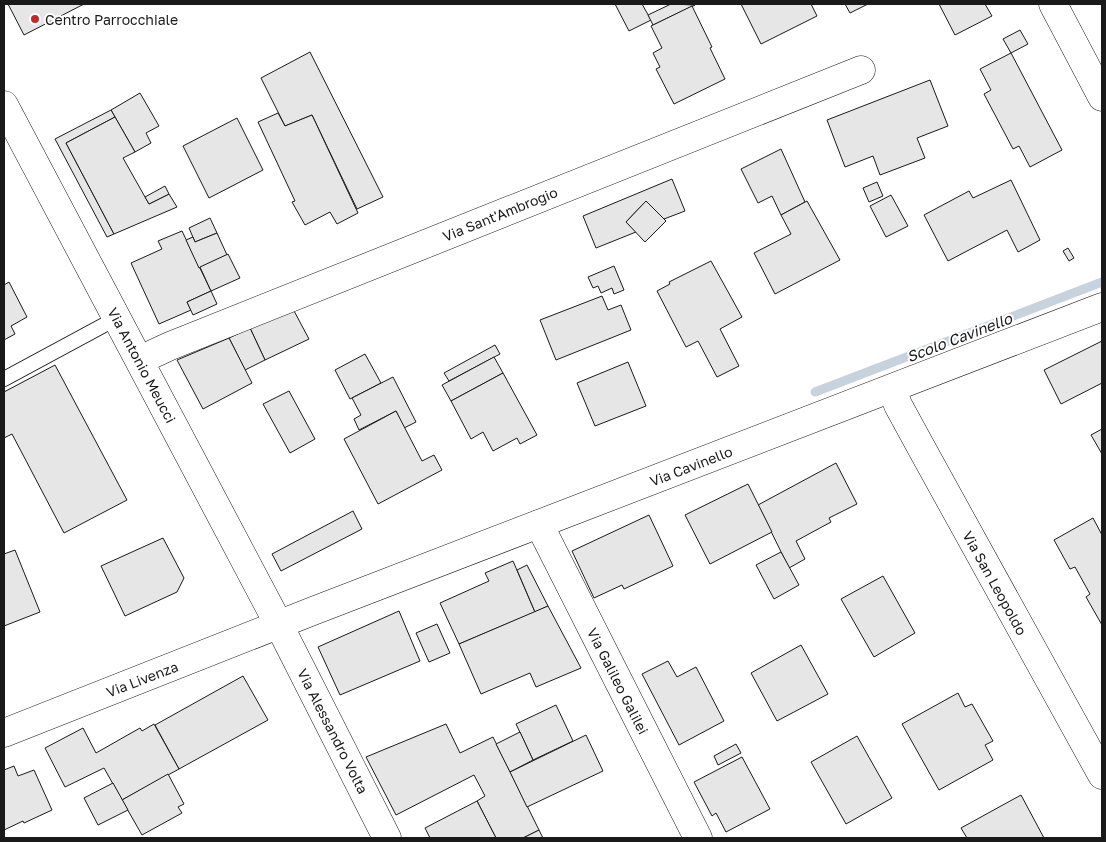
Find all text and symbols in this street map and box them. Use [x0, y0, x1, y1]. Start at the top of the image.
place label: Centro Parrocchiale [45, 11, 178, 28]
marker: Centro Parrocchiale [29, 13, 41, 25]
street label: Via Sant'Ambrogio [440, 183, 560, 245]
street label: Via Antonio Meucci [104, 304, 180, 426]
water label: Scolo Cavinello [904, 308, 1015, 365]
street label: Via Cavinello [647, 442, 735, 490]
street label: Via San Leopoldo [959, 528, 1031, 638]
street label: Via Galileo Galilei [584, 625, 652, 737]
street label: Via Livenza [104, 658, 180, 700]
street label: Via Alessandro Volta [294, 666, 372, 796]

